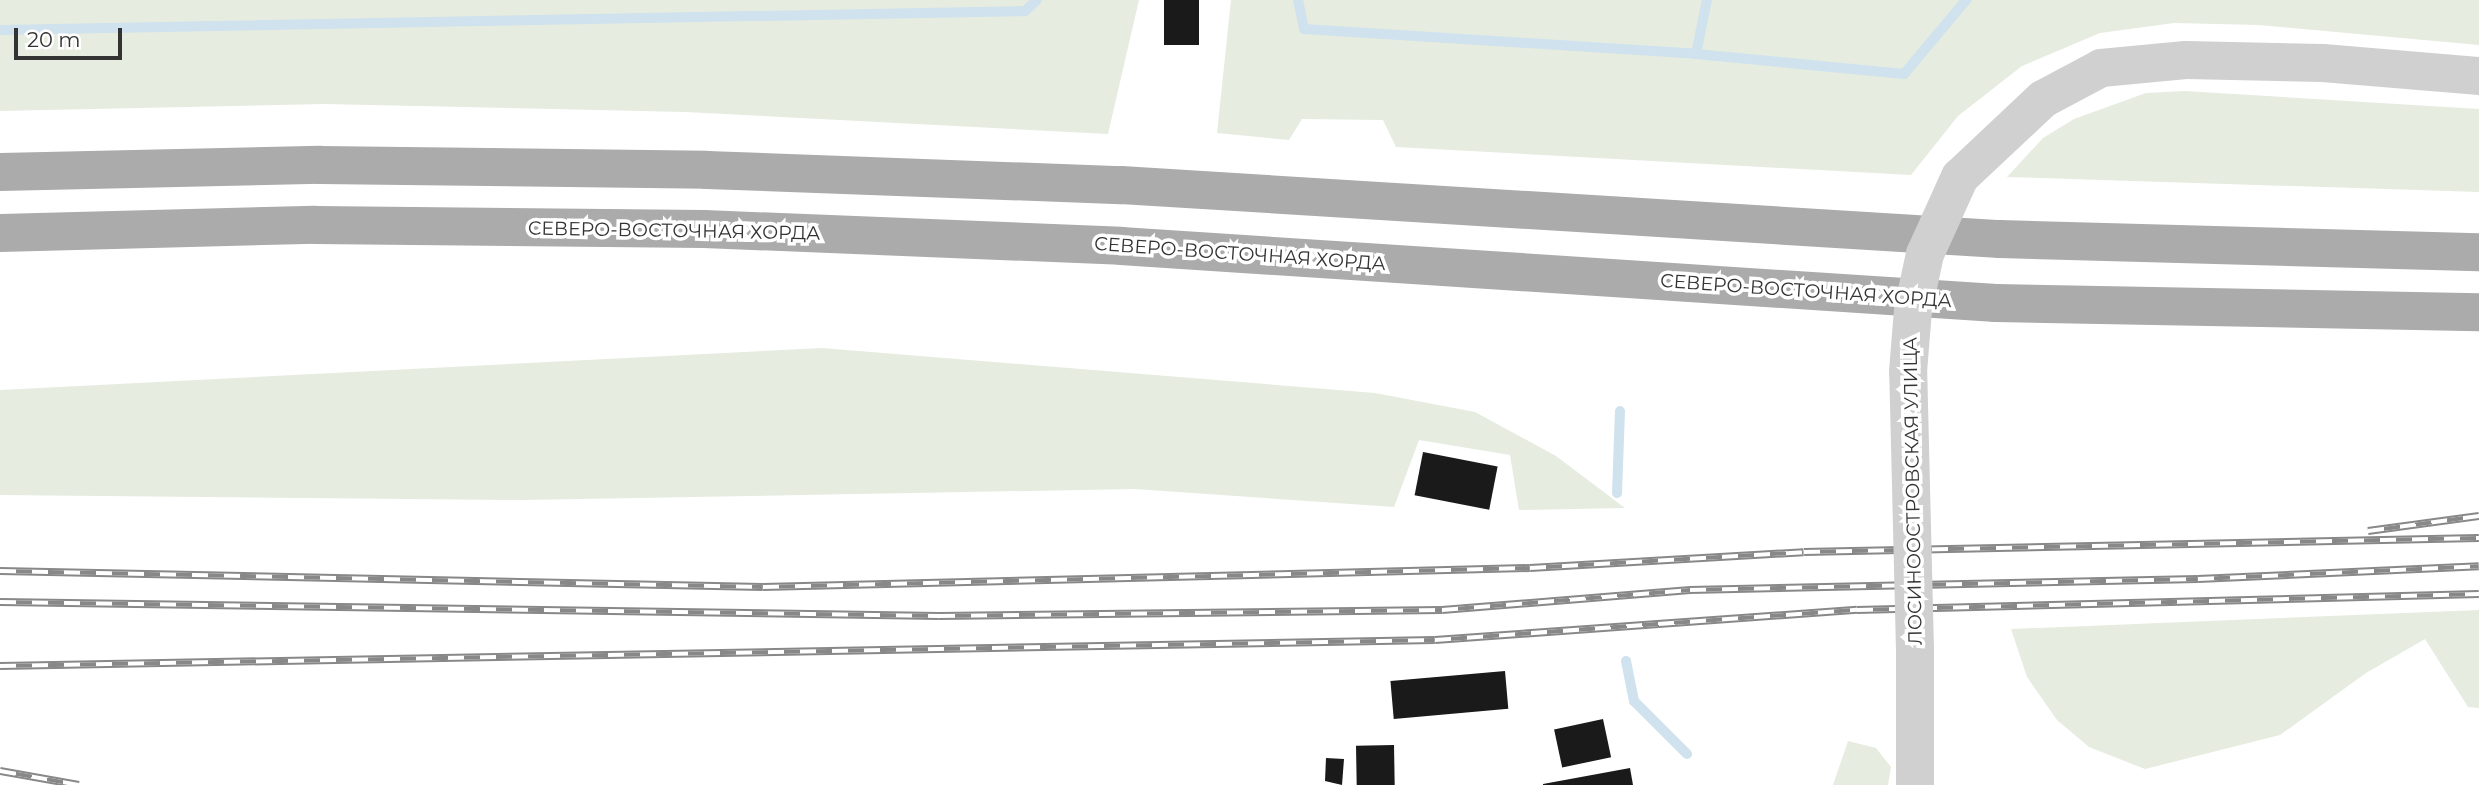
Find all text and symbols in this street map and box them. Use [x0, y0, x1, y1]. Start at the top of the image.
scale bar [18, 14, 126, 58]
text: 20 m [27, 27, 81, 52]
street label: СЕВЕРО-ВОСТОЧНАЯ ХОРДА [528, 217, 820, 245]
street label: СЕВЕРО-ВОСТОЧНАЯ ХОРДА [1093, 232, 1387, 276]
street label: СЕВЕРО-ВОСТОЧНАЯ ХОРДА [1659, 269, 1953, 313]
street label: ЛОСИНООСТРОВСКАЯ УЛИЦА [1899, 337, 1927, 645]

